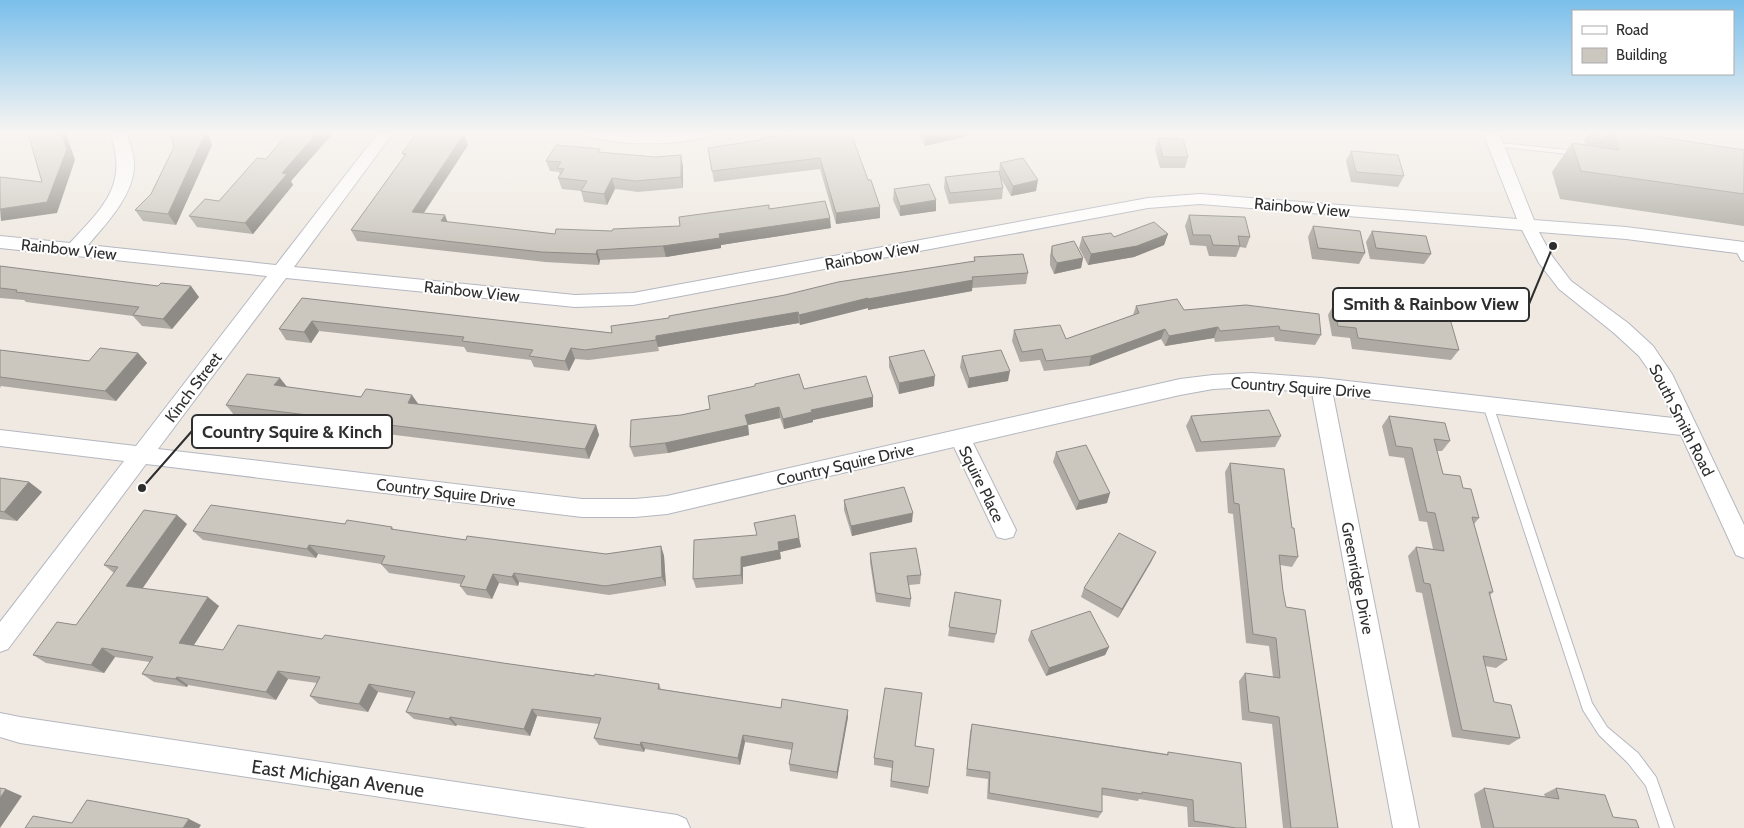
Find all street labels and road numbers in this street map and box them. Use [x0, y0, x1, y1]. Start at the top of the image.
street label: Rainbow View [1253, 194, 1351, 221]
street label: Rainbow View [20, 235, 118, 264]
street label: Rainbow View [823, 237, 921, 274]
street label: Rainbow View [423, 277, 521, 306]
street label: Kinch Street [161, 348, 226, 426]
street label: South Smith Road [1645, 361, 1718, 479]
street label: Country Squire Drive [1230, 373, 1372, 402]
street label: Country Squire Drive [775, 439, 916, 490]
street label: Squire Place [955, 443, 1008, 525]
street label: Country Squire Drive [375, 475, 517, 510]
street label: Greenridge Drive [1337, 520, 1378, 636]
street label: East Michigan Avenue [250, 755, 426, 802]

